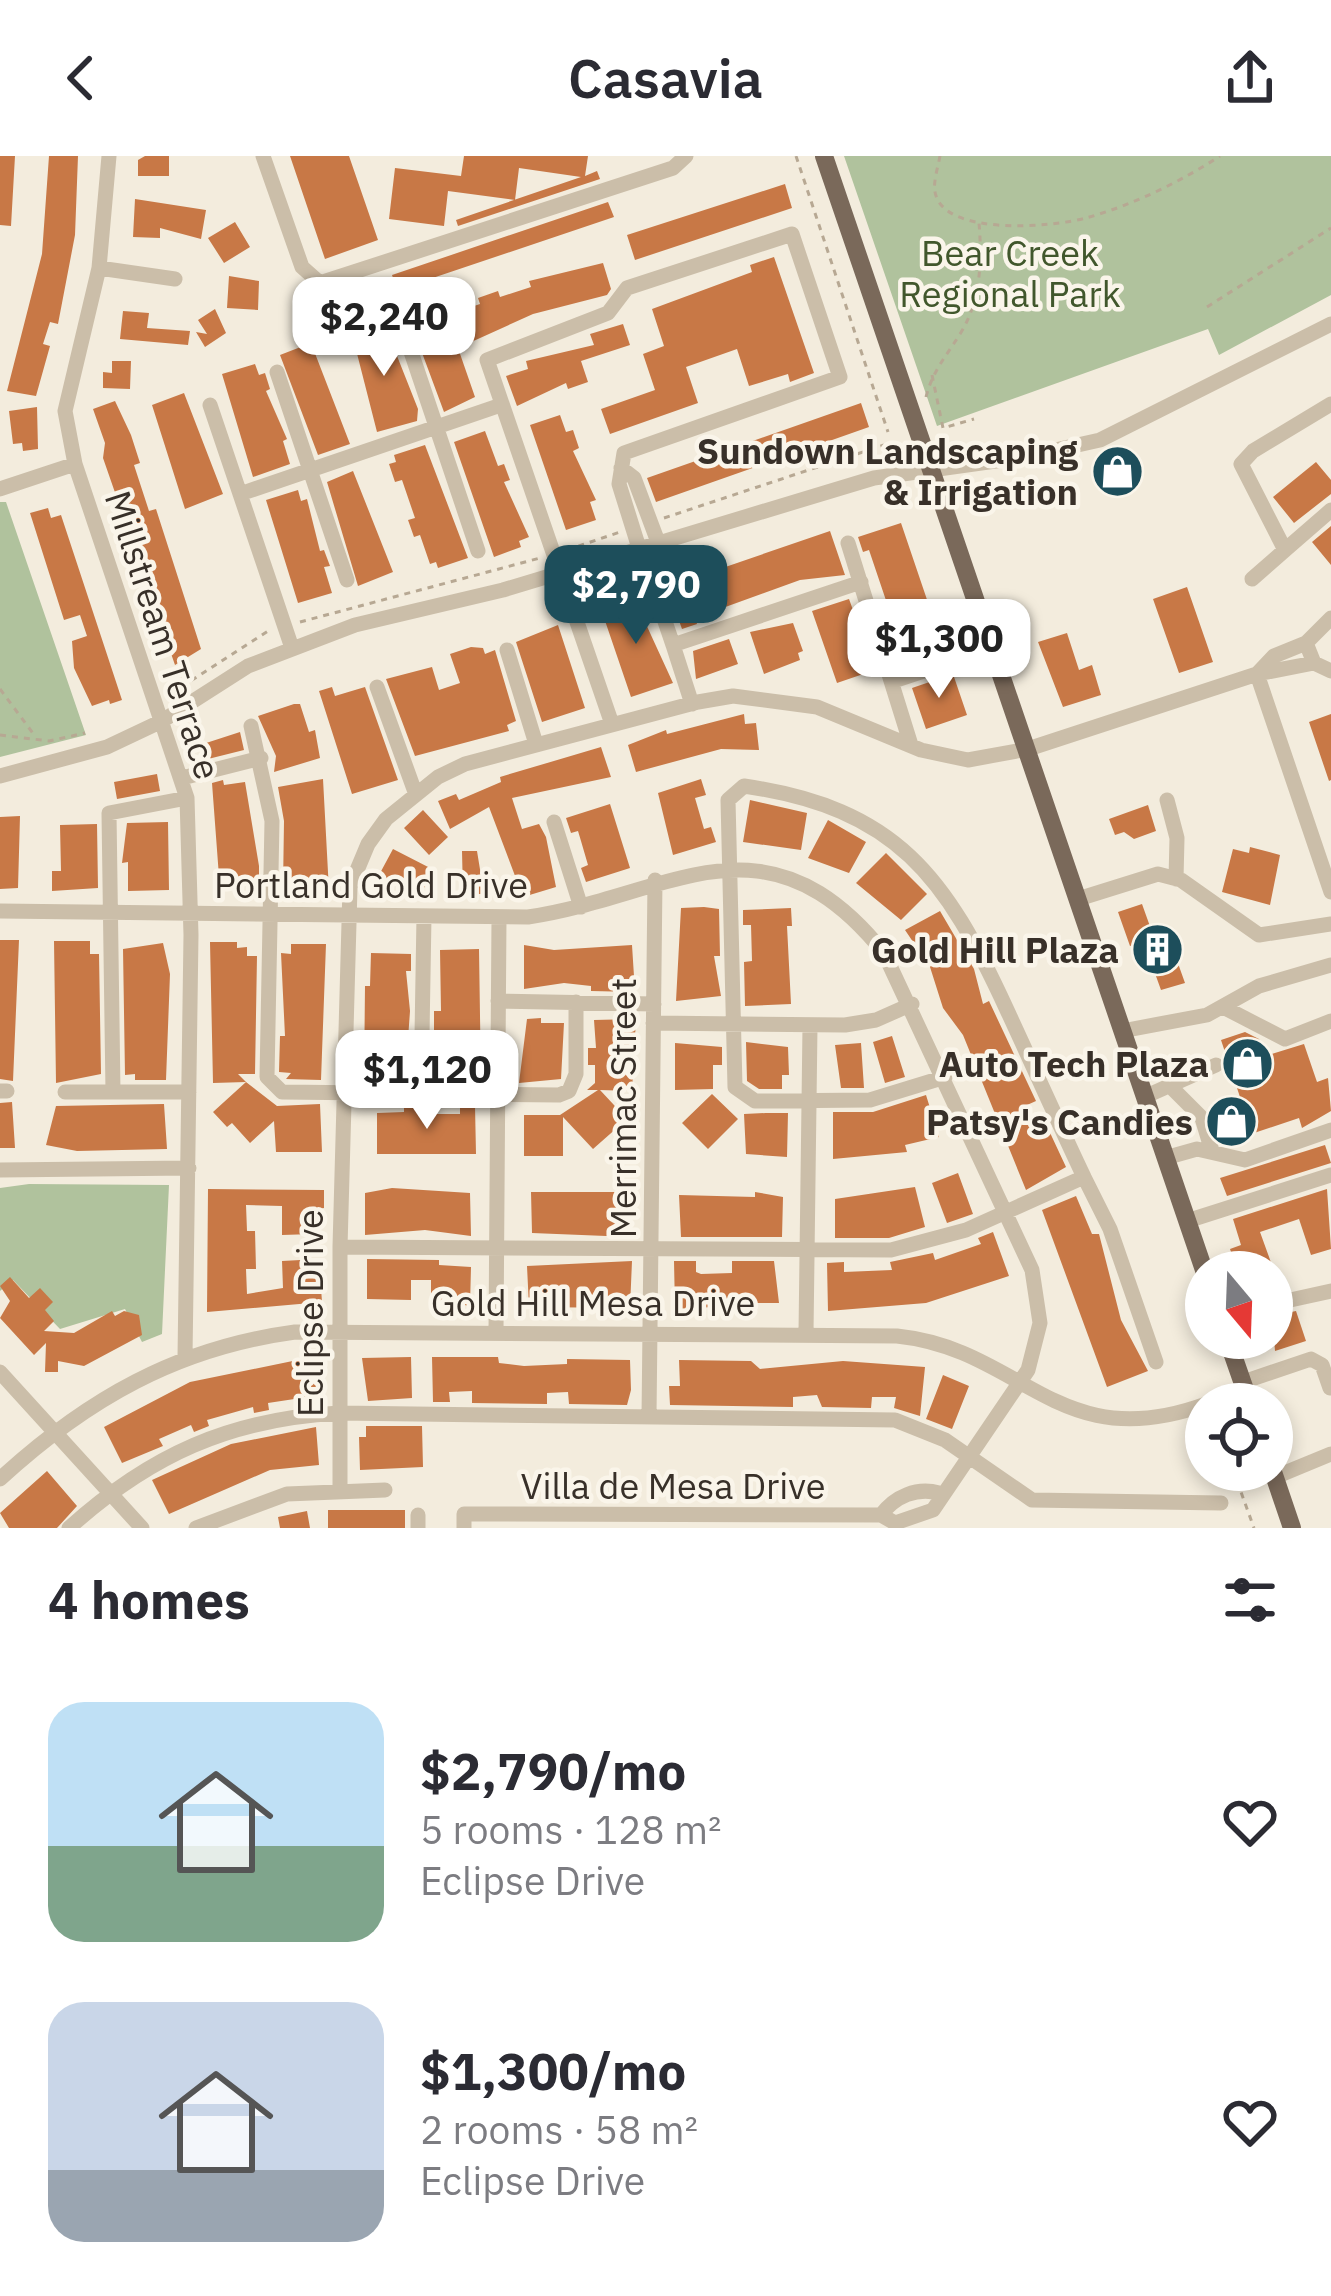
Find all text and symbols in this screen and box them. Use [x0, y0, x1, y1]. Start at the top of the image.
text: Casavia [568, 43, 763, 113]
icon: back [48, 45, 114, 111]
icon: share [1217, 45, 1283, 111]
park label: Bear Creek Regional Park [899, 229, 1121, 317]
pin: $2,240 [286, 277, 482, 379]
text: $2,240 [319, 290, 449, 341]
place label: Sundown Landscaping & Irrigation [697, 427, 1078, 515]
shop icon: Sundown Landscaping & Irrigation [1089, 444, 1145, 500]
street label: Millstream Terrace [95, 485, 232, 785]
pin: $2,790 [538, 545, 734, 647]
text: $2,790 [571, 558, 701, 609]
pin: $1,300 [841, 599, 1037, 701]
text: $1,300 [874, 612, 1004, 663]
street label: Portland Gold Drive [214, 861, 528, 908]
building icon: Gold Hill Plaza [1130, 922, 1186, 978]
place label: Gold Hill Plaza [871, 926, 1119, 973]
street label: Merrimac Street [599, 978, 646, 1238]
pin: $1,120 [329, 1030, 525, 1132]
shop icon: Auto Tech Plaza [1220, 1036, 1276, 1092]
place label: Auto Tech Plaza [939, 1040, 1209, 1087]
text: $1,120 [362, 1043, 492, 1094]
shop icon: Patsy's Candies [1204, 1094, 1260, 1150]
place label: Patsy's Candies [926, 1098, 1193, 1145]
street label: Eclipse Drive [286, 1209, 333, 1417]
north arrow [1185, 1251, 1293, 1359]
map controls [1185, 1251, 1293, 1491]
street label: Gold Hill Mesa Drive [431, 1279, 755, 1326]
button: locate [1185, 1383, 1293, 1491]
street label: Villa de Mesa Drive [521, 1462, 826, 1509]
text: 4 homes [48, 1567, 250, 1633]
icon: filters [1217, 1567, 1283, 1633]
text: $2,790/mo [420, 1738, 686, 1804]
icon: home [144, 1750, 288, 1894]
icon: heart [1217, 1789, 1283, 1855]
text: 5 rooms · 128 m² [420, 1804, 722, 1855]
text: Eclipse Drive [420, 1855, 645, 1906]
text: $1,300/mo [420, 2038, 686, 2104]
icon: home [144, 2050, 288, 2194]
icon: heart [1217, 2089, 1283, 2155]
text: 2 rooms · 58 m² [420, 2104, 698, 2155]
text: Eclipse Drive [420, 2155, 645, 2206]

